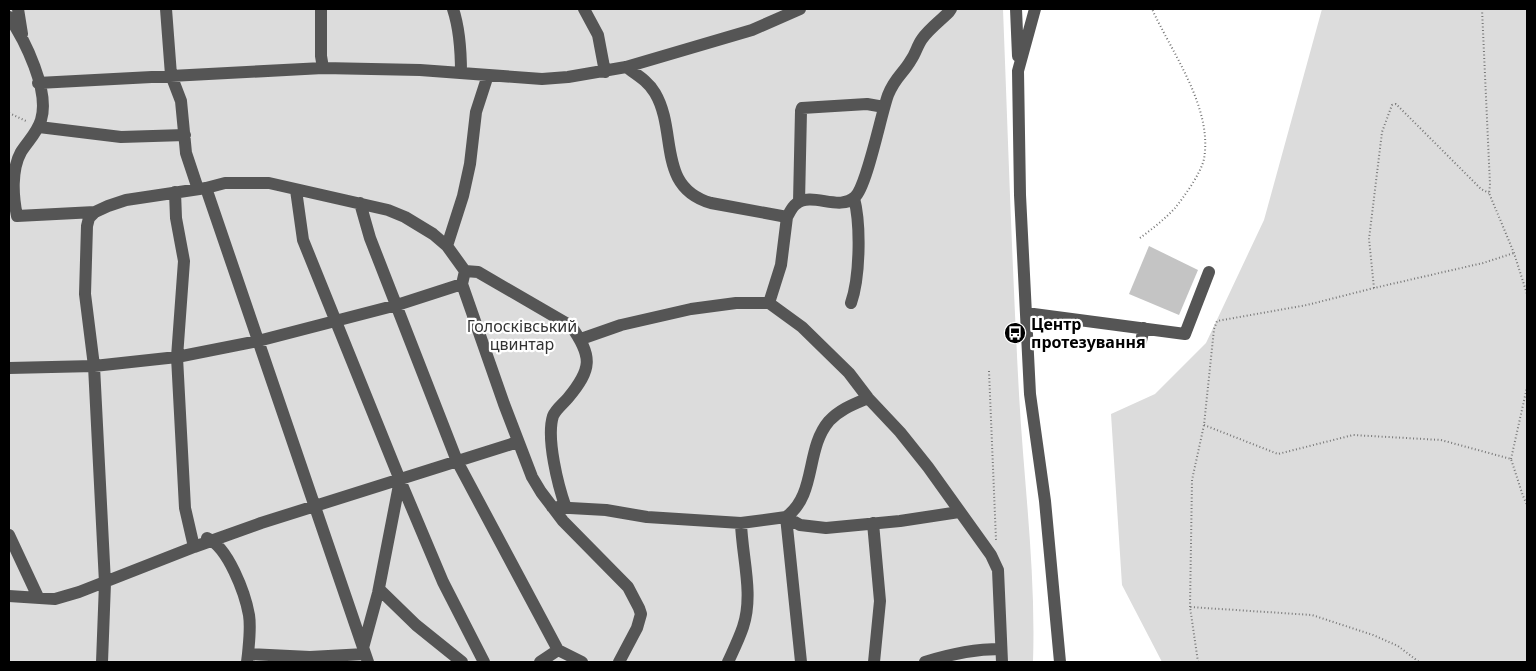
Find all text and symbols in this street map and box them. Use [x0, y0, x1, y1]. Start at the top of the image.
place label: Центр протезування [1031, 313, 1146, 353]
park label: Голосківський цвинтар [467, 315, 577, 355]
bus stop icon: Центр протезування [1003, 321, 1027, 345]

